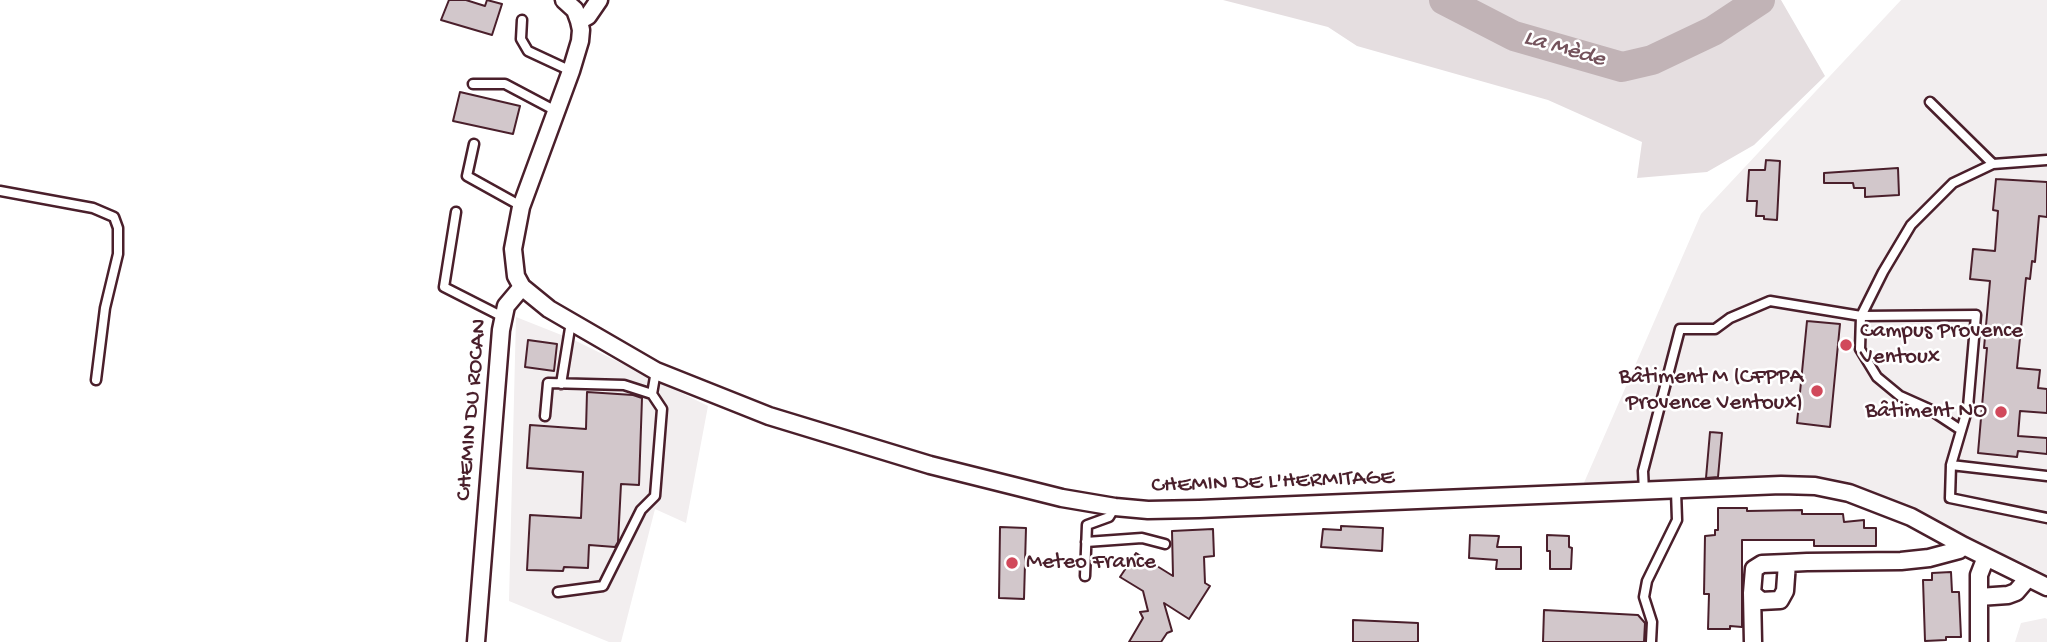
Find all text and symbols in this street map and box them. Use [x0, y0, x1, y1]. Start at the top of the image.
water label: La Mède [1520, 25, 1608, 75]
street label: CHEMIN DU ROCAN [451, 318, 495, 502]
place label: Campus Provence Ventoux [1860, 318, 2023, 372]
marker: Campus Provence Ventoux [1838, 337, 1854, 353]
place label: Bâtiment M (CFPPA Provence Ventoux) [1619, 364, 1803, 418]
marker: Bâtiment M (CFPPA Provence Ventoux) [1809, 383, 1825, 399]
place label: Bâtiment NO [1865, 398, 1987, 426]
marker: Bâtiment NO [1993, 404, 2009, 420]
street label: CHEMIN DE L'HERMITAGE [1151, 465, 1395, 501]
place label: Meteo France [1026, 549, 1156, 577]
marker: Meteo France [1004, 555, 1020, 571]

